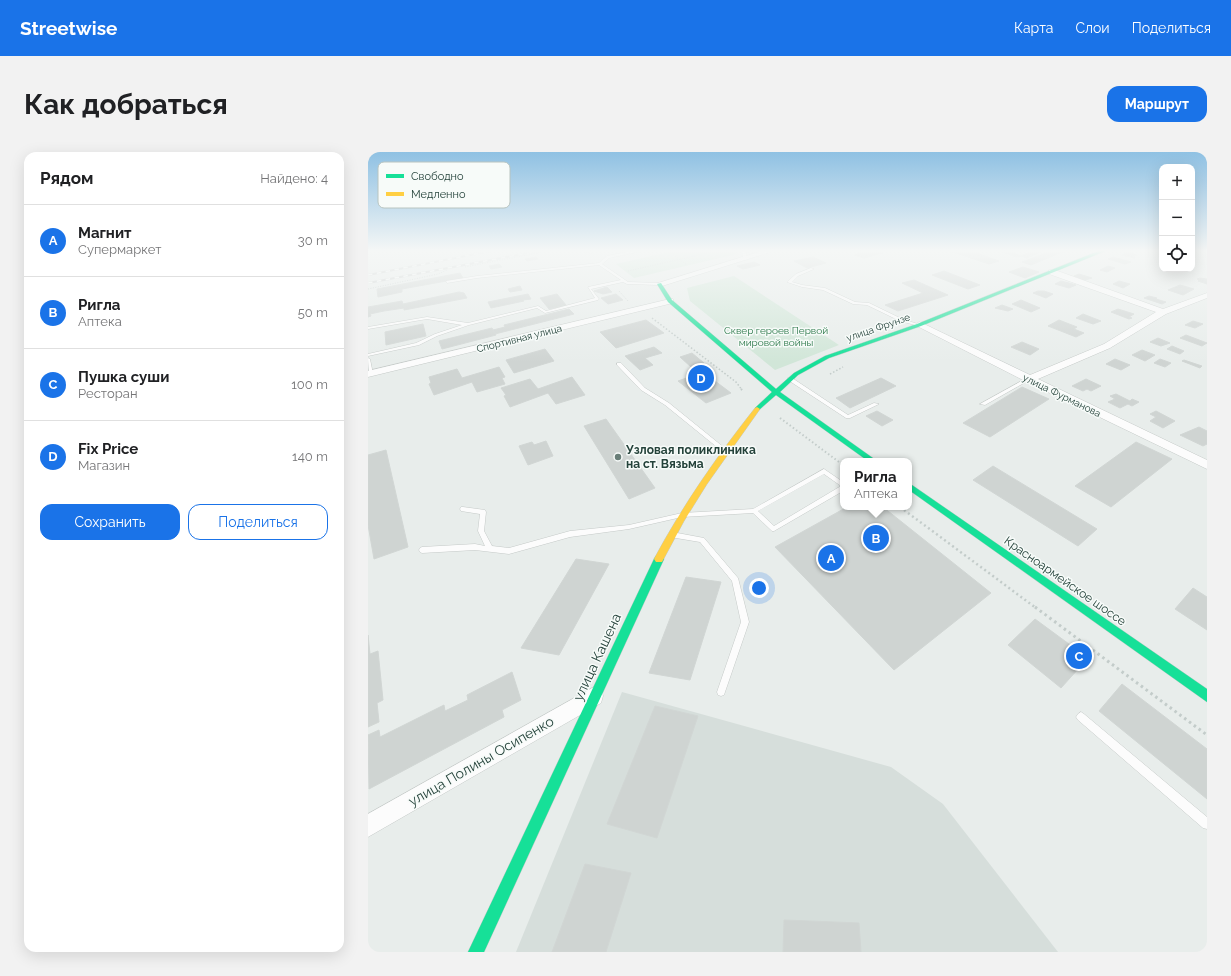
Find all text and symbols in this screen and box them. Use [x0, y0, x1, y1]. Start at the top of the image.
text: Streetwise [20, 17, 117, 39]
text: Карта [1014, 20, 1053, 36]
text: Слои [1075, 20, 1110, 36]
text: Поделиться [1132, 20, 1211, 36]
button: Маршрут [1107, 86, 1207, 122]
text: Как добраться [24, 88, 228, 121]
legend [378, 162, 510, 208]
map controls [1159, 164, 1195, 272]
button: + [1159, 164, 1195, 200]
text: Рядом [40, 168, 93, 188]
text: Свободно [411, 170, 464, 183]
text: Найдено: 4 [260, 171, 328, 186]
text: Медленно [411, 188, 466, 201]
button: − [1159, 200, 1195, 236]
text: Магнит [78, 224, 132, 242]
text: A [49, 233, 57, 248]
text: 30 m [298, 233, 328, 248]
button: locate [1159, 236, 1195, 272]
text: Супермаркет [78, 242, 161, 257]
text: Ригла [78, 296, 120, 314]
text: B [49, 305, 57, 320]
text: 50 m [298, 305, 328, 320]
street label: улица Фрунзе [845, 311, 912, 344]
text: Аптека [78, 314, 122, 329]
street label: Спортивная улица [475, 323, 563, 354]
park label: Сквер героев Первой мировой войны [724, 325, 828, 348]
pin: D [688, 363, 714, 393]
text: Пушка суши [78, 368, 169, 386]
street label: улица Фурманова [1021, 372, 1103, 419]
text: C [49, 377, 57, 392]
text: 100 m [291, 377, 328, 392]
text: Ресторан [78, 386, 137, 401]
text: Fix Price [78, 440, 138, 458]
place label: Узловая поликлиника на ст. Вязьма [625, 443, 756, 471]
text: D [48, 449, 58, 464]
text: 140 m [292, 449, 328, 464]
marker: Узловая поликлиника на ст. Вязьма [613, 452, 623, 462]
text: Магазин [78, 458, 130, 473]
popup [840, 458, 912, 510]
text: Ригла [854, 468, 897, 486]
text: Аптека [854, 486, 898, 501]
button: Сохранить [40, 504, 180, 540]
button: Поделиться [188, 504, 328, 540]
pin: B [863, 523, 889, 553]
street label: Красноармейское шоссе [1001, 534, 1129, 628]
pin: A [818, 543, 844, 573]
your location [749, 578, 769, 598]
street label: улица Кашена [570, 611, 624, 703]
pin: C [1066, 641, 1092, 671]
street label: улица Полины Осипенко [406, 713, 556, 809]

